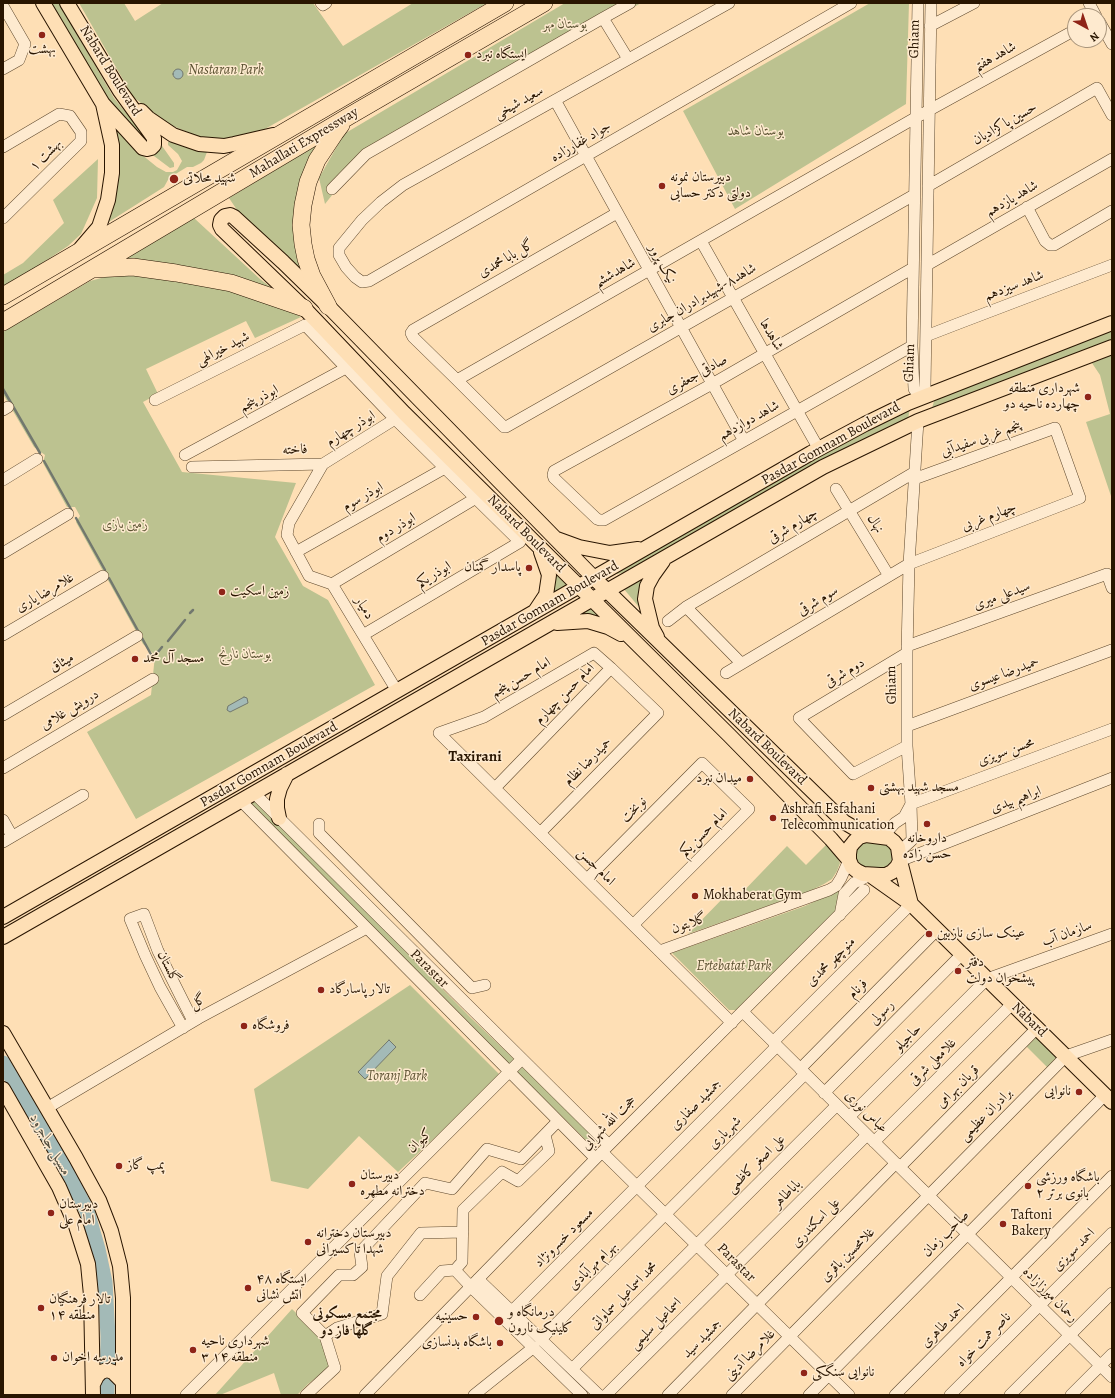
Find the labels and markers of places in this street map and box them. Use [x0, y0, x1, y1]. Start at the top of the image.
marker: بهشت [37, 30, 47, 40]
place label: بهشت [28, 42, 56, 58]
place label: ایستگاه نبرد [476, 47, 527, 63]
marker: ایستگاه نبرد [463, 50, 473, 60]
place label: دبیرستان نمونه دولتی دکتر حسابی [670, 170, 751, 202]
place label: شهید محلاتی [183, 171, 235, 187]
marker: شهید محلاتی [168, 173, 180, 185]
marker: دبیرستان نمونه دولتی دکتر حسابی [657, 181, 667, 191]
place label: شهرداری منطقه چهارده ناحیه دو [1004, 381, 1080, 414]
marker: شهرداری منطقه چهارده ناحیه دو [1083, 392, 1093, 402]
place label: پاسدار گمنان [464, 560, 521, 576]
marker: پاسدار گمنان [524, 563, 534, 573]
place label: زمین اسکیت [230, 584, 289, 600]
marker: زمین اسکیت [217, 587, 227, 597]
place label: مسجد آل محمد [143, 651, 204, 667]
marker: مسجد آل محمد [130, 654, 140, 664]
place label: میدان نبرد [696, 771, 742, 787]
marker: میدان نبرد [745, 774, 755, 784]
place label: مسجد شهید بهشتی [879, 780, 959, 796]
marker: مسجد شهید بهشتی [866, 783, 876, 793]
place label: Ashrafi Esfahani Telecommunication [781, 802, 894, 834]
marker: Ashrafi Esfahani Telecommunication [768, 813, 778, 823]
marker: داروخانه حسن زاده [922, 819, 932, 829]
place label: داروخانه حسن زاده [903, 831, 951, 864]
place label: Mokhaberat Gym [703, 888, 802, 904]
marker: Mokhaberat Gym [690, 891, 700, 901]
place label: عینک سازی نازبین [937, 926, 1025, 942]
marker: عینک سازی نازبین [924, 929, 934, 939]
place label: دفتر پیشخوان دولت [966, 955, 1036, 988]
marker: دفتر پیشخوان دولت [953, 966, 963, 976]
place label: تالار پاسارگاد [329, 982, 390, 998]
marker: تالار پاسارگاد [316, 985, 326, 995]
place label: فروشگاه [252, 1018, 290, 1034]
marker: فروشگاه [239, 1021, 249, 1031]
place label: نانوایی [1044, 1084, 1071, 1100]
marker: نانوایی [1074, 1087, 1084, 1097]
place label: پمپ گاز [127, 1158, 165, 1174]
marker: پمپ گاز [114, 1161, 124, 1171]
place label: دبیرستان دخترانه مطهره [360, 1168, 425, 1200]
place label: باشگاه ورزشی بانوی برتر ۲ [1036, 1170, 1100, 1202]
marker: دبیرستان دخترانه مطهره [347, 1179, 357, 1189]
marker: باشگاه ورزشی بانوی برتر ۲ [1023, 1181, 1033, 1191]
place label: دبیرستان امام علی [59, 1197, 98, 1230]
marker: دبیرستان امام علی [46, 1208, 56, 1218]
place label: Taftoni Bakery [1011, 1208, 1052, 1240]
marker: Taftoni Bakery [998, 1219, 1008, 1229]
place label: دبیرستان دخترانه شهدا تاکسیرانی [316, 1226, 391, 1258]
marker: دبیرستان دخترانه شهدا تاکسیرانی [303, 1237, 313, 1247]
place label: ایستگاه ۴۸ اتش نشانی [256, 1272, 307, 1304]
marker: ایستگاه ۴۸ اتش نشانی [243, 1283, 253, 1293]
place label: تالار فرهنگیان منطقه ۱۴ [49, 1292, 110, 1324]
marker: تالار فرهنگیان منطقه ۱۴ [36, 1303, 46, 1313]
place label: درمانگاه و کلینیک نارون [508, 1305, 573, 1338]
place label: حسینیه [435, 1309, 468, 1325]
marker: حسینیه [471, 1312, 481, 1322]
marker: درمانگاه و کلینیک نارون [493, 1315, 505, 1327]
place label: شهرداری ناحیه ۳ منطقه ۱۴ [201, 1334, 269, 1366]
place label: باشگاه بدنسازی [422, 1335, 492, 1351]
marker: باشگاه بدنسازی [495, 1338, 505, 1348]
marker: شهرداری ناحیه ۳ منطقه ۱۴ [188, 1345, 198, 1355]
place label: مدرسه اخوان [62, 1350, 124, 1366]
marker: مدرسه اخوان [49, 1353, 59, 1363]
place label: نانوایی سنگکی [812, 1365, 874, 1381]
marker: نانوایی سنگکی [799, 1368, 809, 1378]

